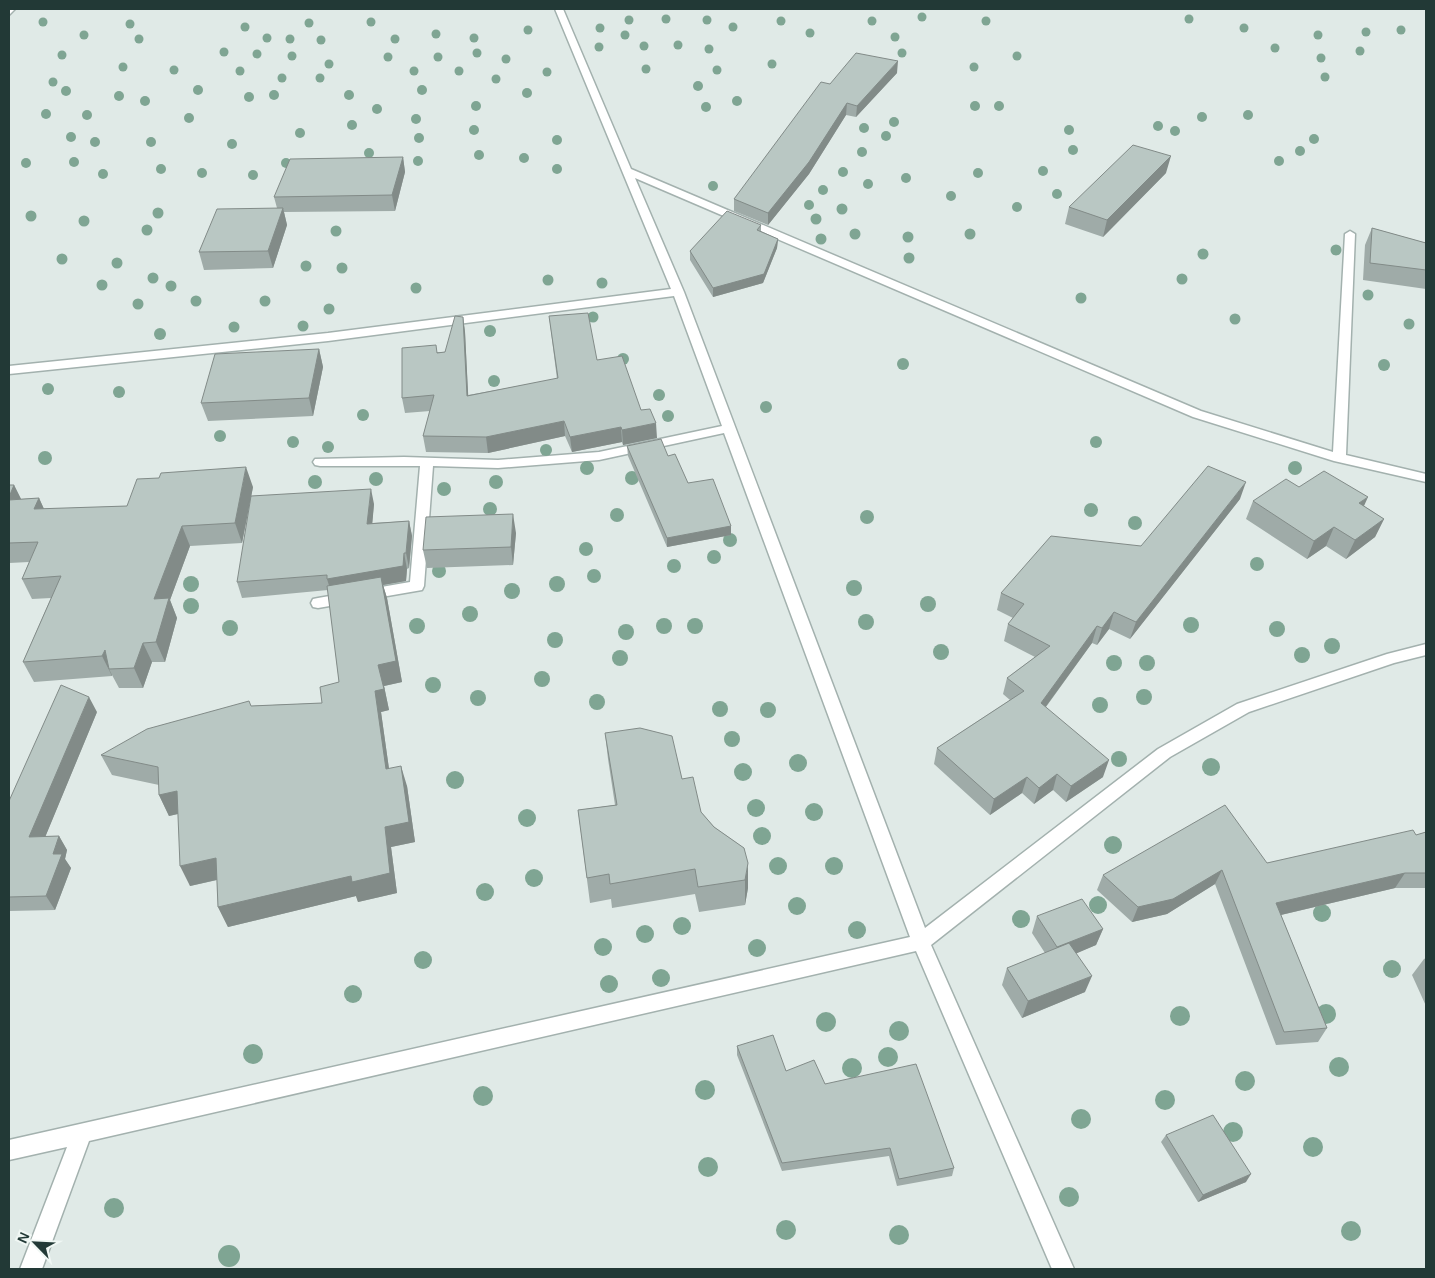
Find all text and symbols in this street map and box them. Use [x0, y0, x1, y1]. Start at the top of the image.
north arrow [10, 1218, 60, 1268]
text: N [14, 1230, 32, 1246]

